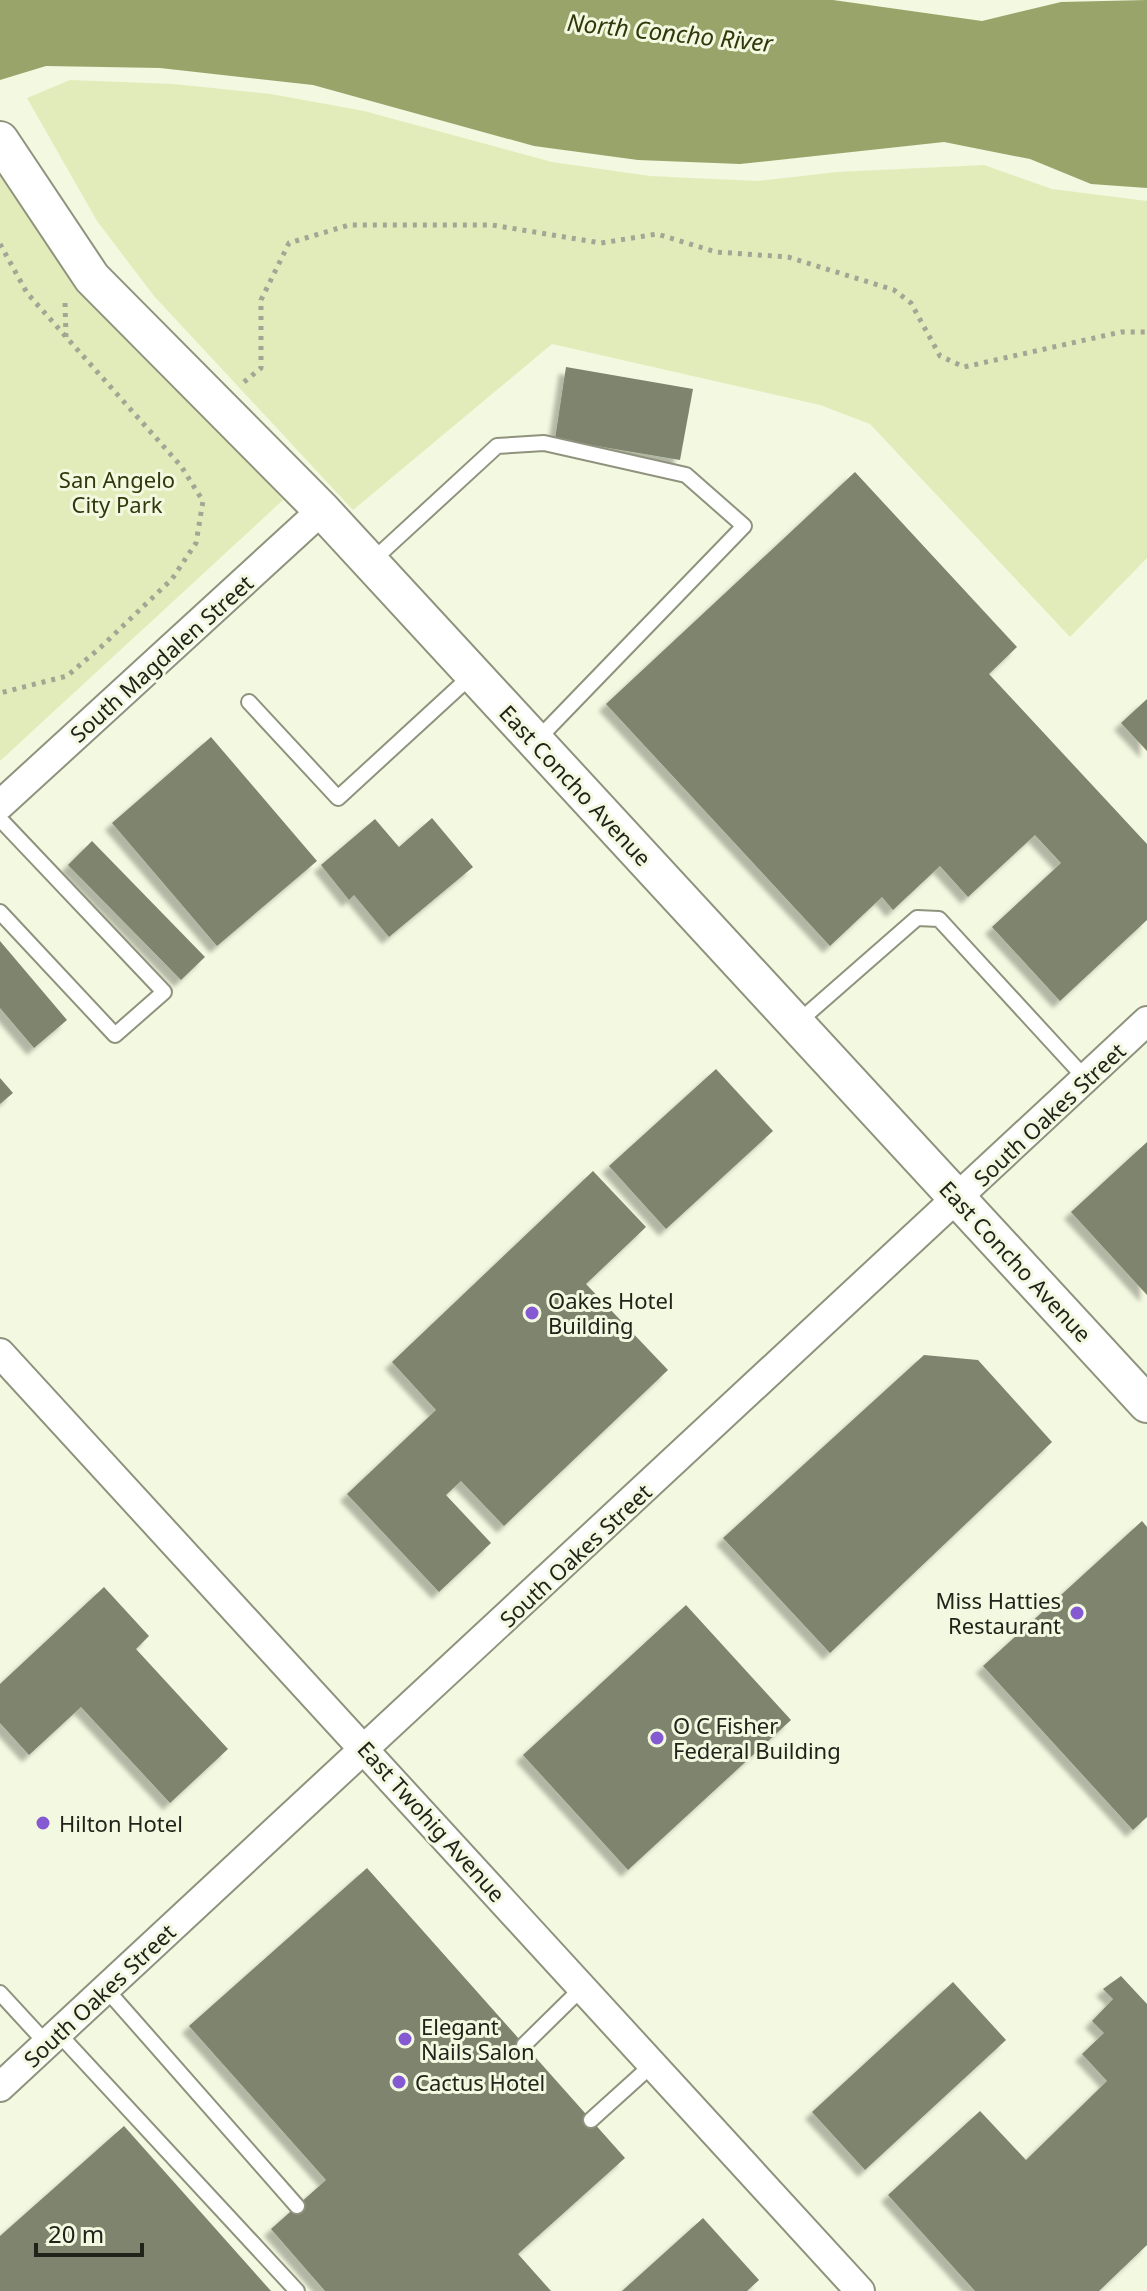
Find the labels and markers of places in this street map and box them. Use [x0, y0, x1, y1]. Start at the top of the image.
place label: Oakes Hotel Building [548, 1285, 674, 1340]
marker: Oakes Hotel Building [523, 1304, 541, 1322]
place label: Miss Hatties Restaurant [935, 1585, 1061, 1640]
marker: Miss Hatties Restaurant [1068, 1604, 1086, 1622]
place label: O C Fisher Federal Building [673, 1710, 841, 1765]
marker: O C Fisher Federal Building [648, 1729, 666, 1747]
place label: Hilton Hotel [59, 1808, 183, 1838]
marker: Hilton Hotel [34, 1814, 52, 1832]
place label: Elegant Nails Salon [421, 2011, 535, 2066]
marker: Elegant Nails Salon [396, 2030, 414, 2048]
place label: Cactus Hotel [415, 2067, 545, 2097]
marker: Cactus Hotel [390, 2073, 408, 2091]

